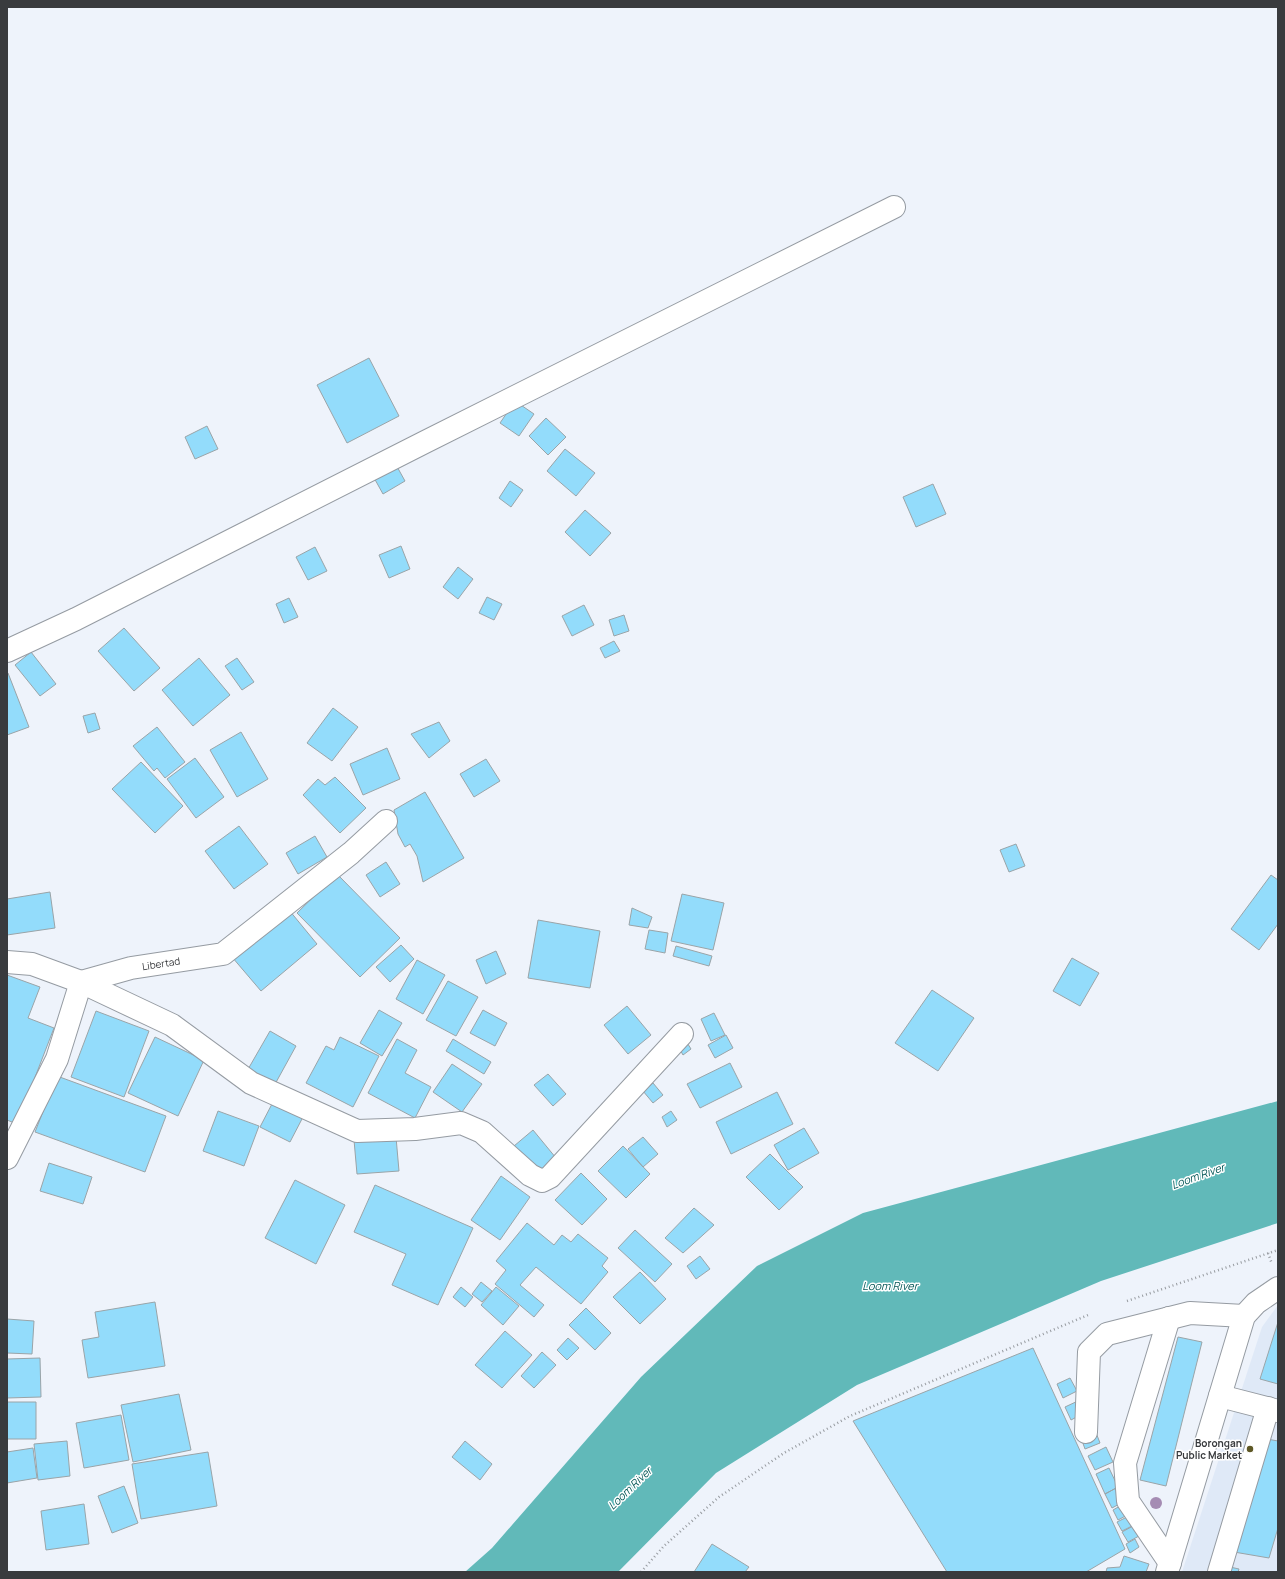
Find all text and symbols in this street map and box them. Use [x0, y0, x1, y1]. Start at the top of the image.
street label: Libertad [141, 954, 181, 973]
water label: Loom River [1169, 1158, 1228, 1192]
water label: Loom River [862, 1278, 920, 1293]
place label: Borongan Public Market [1176, 1436, 1242, 1462]
marker: Borongan Public Market [1245, 1444, 1255, 1454]
water label: Loom River [605, 1462, 656, 1512]

